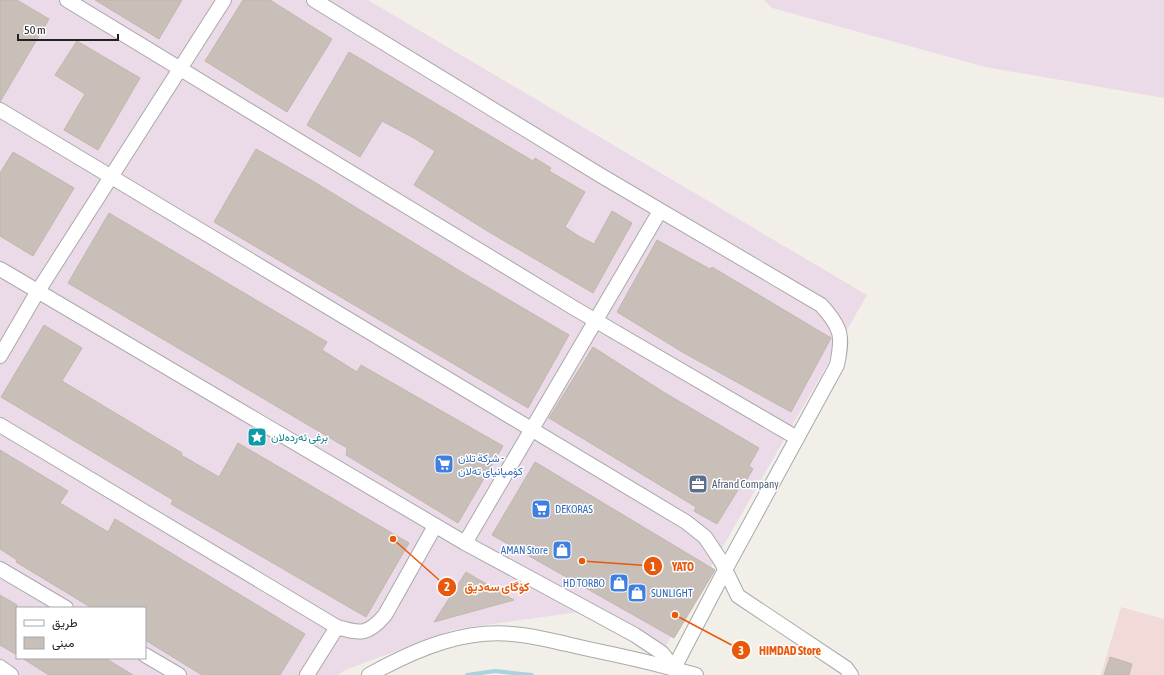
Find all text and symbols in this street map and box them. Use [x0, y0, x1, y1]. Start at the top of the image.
scale bar [18, 16, 118, 42]
text: 50 m [24, 23, 46, 37]
place icon: برغی ئەردەلان [246, 426, 268, 448]
place label: برغی ئەردەلان [271, 431, 328, 444]
place label: شركة تلان - کۆمپانیای تەلان [458, 452, 523, 479]
supermarket icon: شركة تلان - کۆمپانیای تەلان [433, 453, 455, 475]
office icon: Afrand Company [687, 473, 709, 495]
place label: Afrand Company [712, 478, 779, 490]
supermarket icon: DEKORAS [530, 498, 552, 520]
place label: DEKORAS [555, 503, 593, 515]
shop icon: AMAN Store [551, 539, 573, 561]
place label: AMAN Store [501, 544, 548, 556]
callout: YATO [643, 554, 702, 578]
text: 1 [650, 560, 656, 574]
text: YATO [671, 560, 694, 574]
shop icon: HD TORBO [608, 572, 630, 594]
callout: کۆگای سەدیق [437, 575, 538, 599]
place label: HD TORBO [563, 577, 605, 589]
text: 2 [444, 580, 450, 594]
text: کۆگای سەدیق [464, 580, 530, 595]
shop icon: SUNLIGHT [626, 582, 648, 604]
place label: SUNLIGHT [651, 587, 693, 599]
legend [16, 607, 146, 659]
text: طريق [52, 616, 78, 631]
text: مبنى [52, 636, 74, 651]
callout: HIMDAD Store [731, 638, 829, 662]
text: 3 [738, 644, 744, 658]
text: HIMDAD Store [759, 644, 822, 658]

